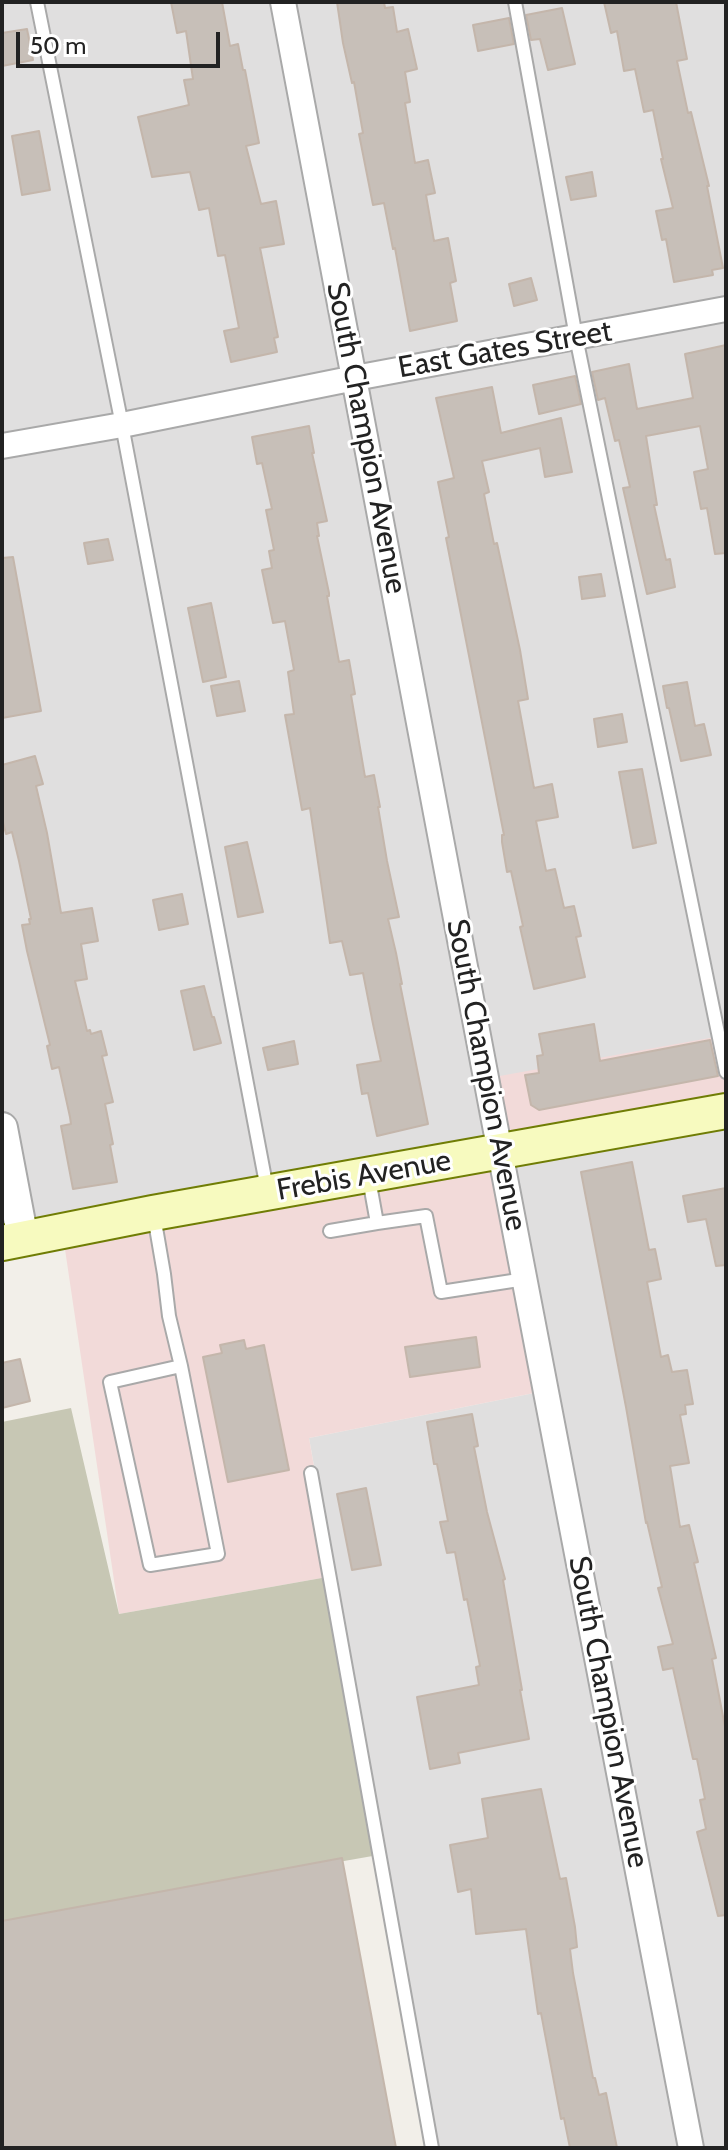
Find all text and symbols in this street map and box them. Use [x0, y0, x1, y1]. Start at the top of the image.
scale bar [20, 16, 224, 66]
text: 50 m [30, 31, 86, 60]
street label: South Champion Avenue [318, 279, 414, 597]
street label: East Gates Street [395, 314, 615, 386]
street label: South Champion Avenue [438, 916, 534, 1234]
street label: Frebis Avenue [274, 1143, 454, 1209]
street label: South Champion Avenue [560, 1553, 656, 1871]

